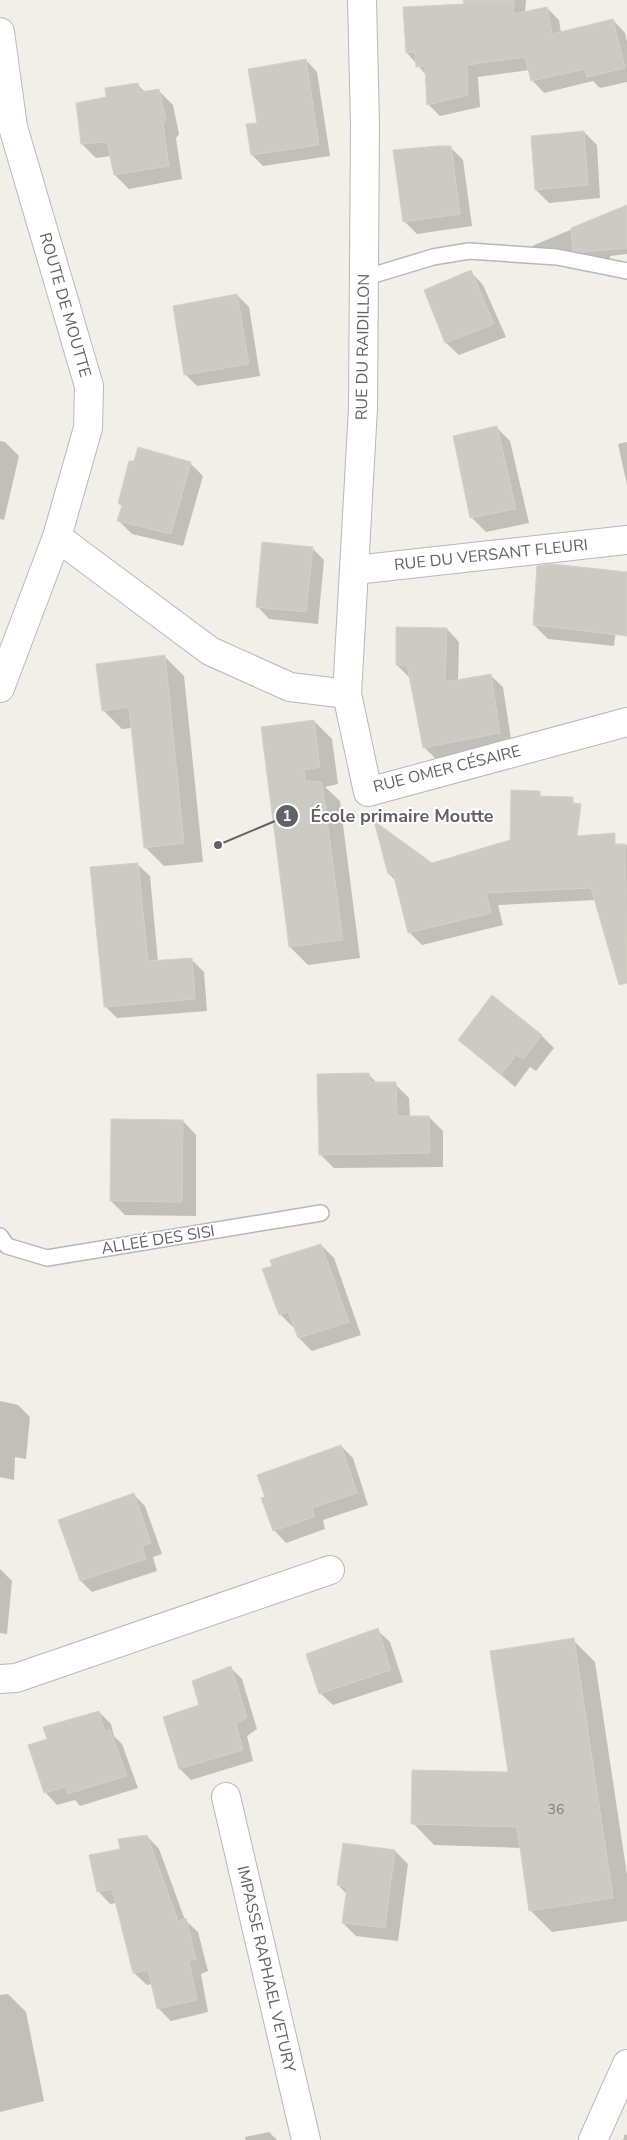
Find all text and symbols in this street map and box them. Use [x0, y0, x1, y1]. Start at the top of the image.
street label: ROUTE DE MOUTTE [34, 230, 96, 380]
street label: RUE DU RAIDILLON [351, 274, 375, 420]
street label: RUE DU VERSANT FLEURI [393, 534, 589, 576]
street label: RUE OMER CÉSAIRE [371, 740, 523, 798]
callout: École primaire Moutte [275, 799, 503, 832]
text: École primaire Moutte [310, 804, 494, 828]
text: 1 [282, 806, 292, 826]
street label: ALLEÉ DES SISI [100, 1220, 216, 1260]
house number: 36 [548, 1800, 564, 1819]
street label: IMPASSE RAPHAEL VETURY [232, 1864, 301, 2075]

